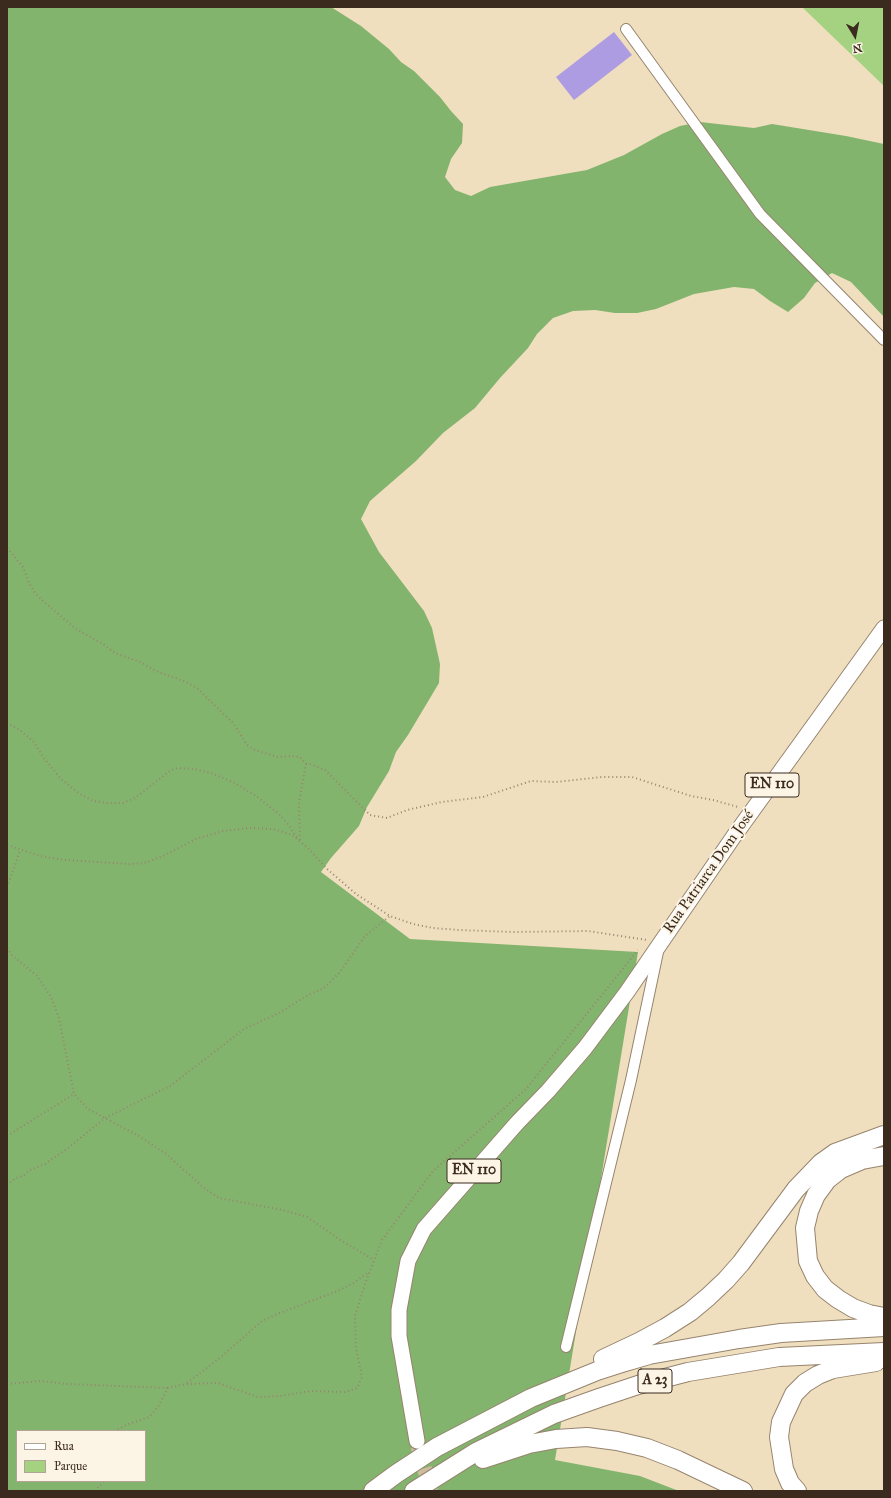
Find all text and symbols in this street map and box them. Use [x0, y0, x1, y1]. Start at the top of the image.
north arrow [835, 16, 875, 56]
text: N [851, 41, 863, 56]
road number: EN 110 [745, 773, 799, 797]
street label: Rua Patriarca Dom José [660, 807, 758, 937]
road number: EN 110 [447, 1159, 501, 1183]
road number: A 23 [638, 1369, 672, 1393]
legend [16, 1430, 146, 1482]
text: Rua [54, 1439, 74, 1453]
text: Parque [54, 1459, 87, 1473]

